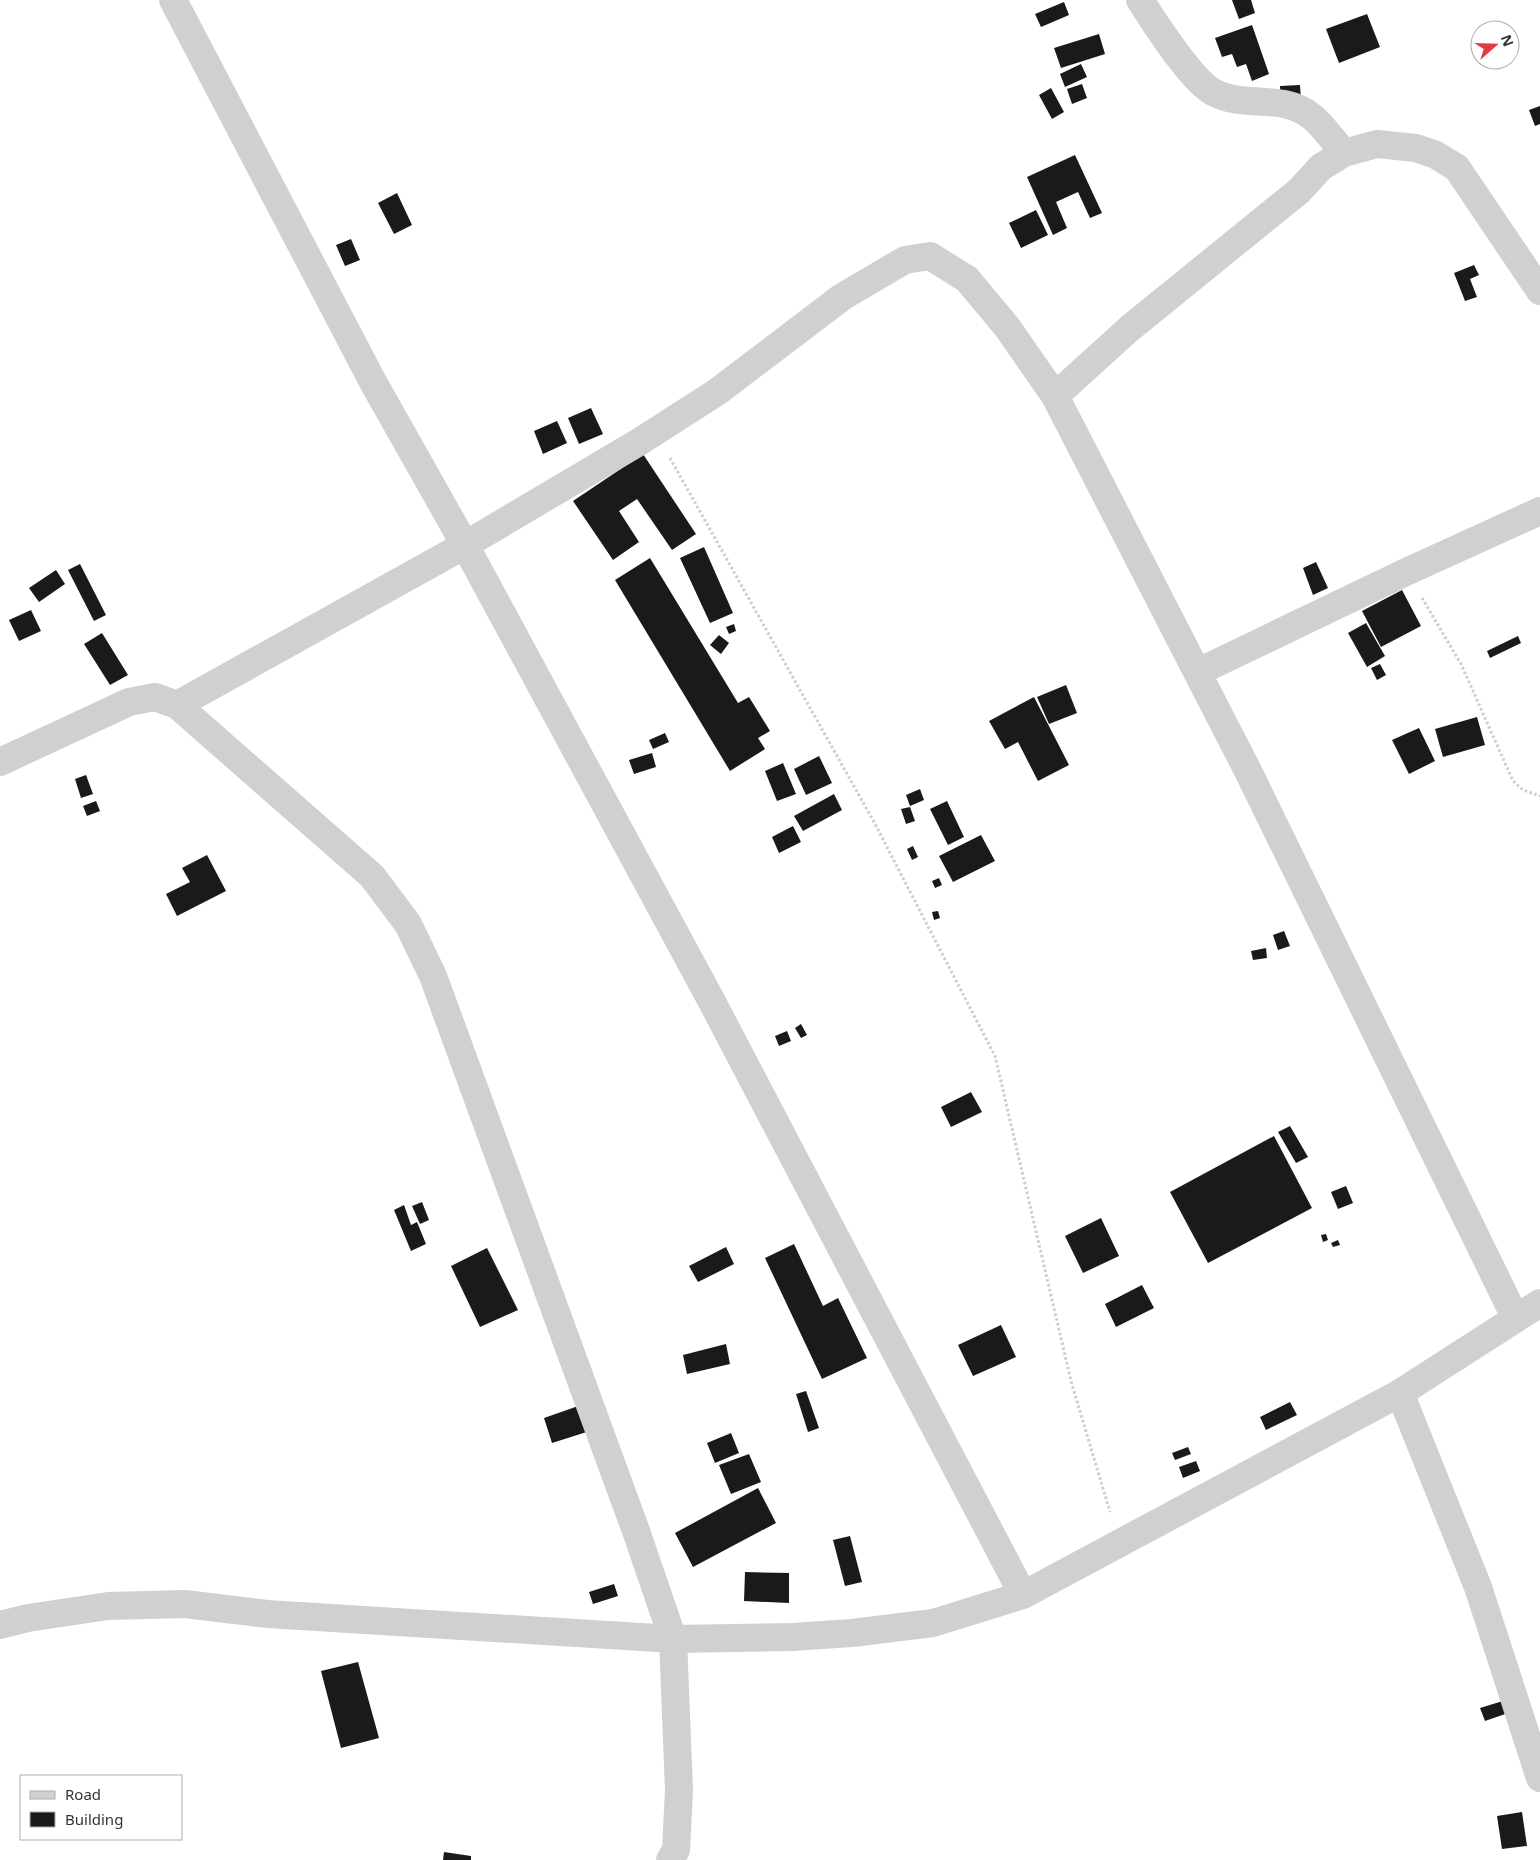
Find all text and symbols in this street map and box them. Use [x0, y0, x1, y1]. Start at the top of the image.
north arrow [1470, 20, 1520, 70]
text: N [1497, 32, 1519, 49]
legend [20, 1775, 182, 1840]
text: Road [65, 1784, 101, 1804]
text: Building [65, 1809, 123, 1829]

